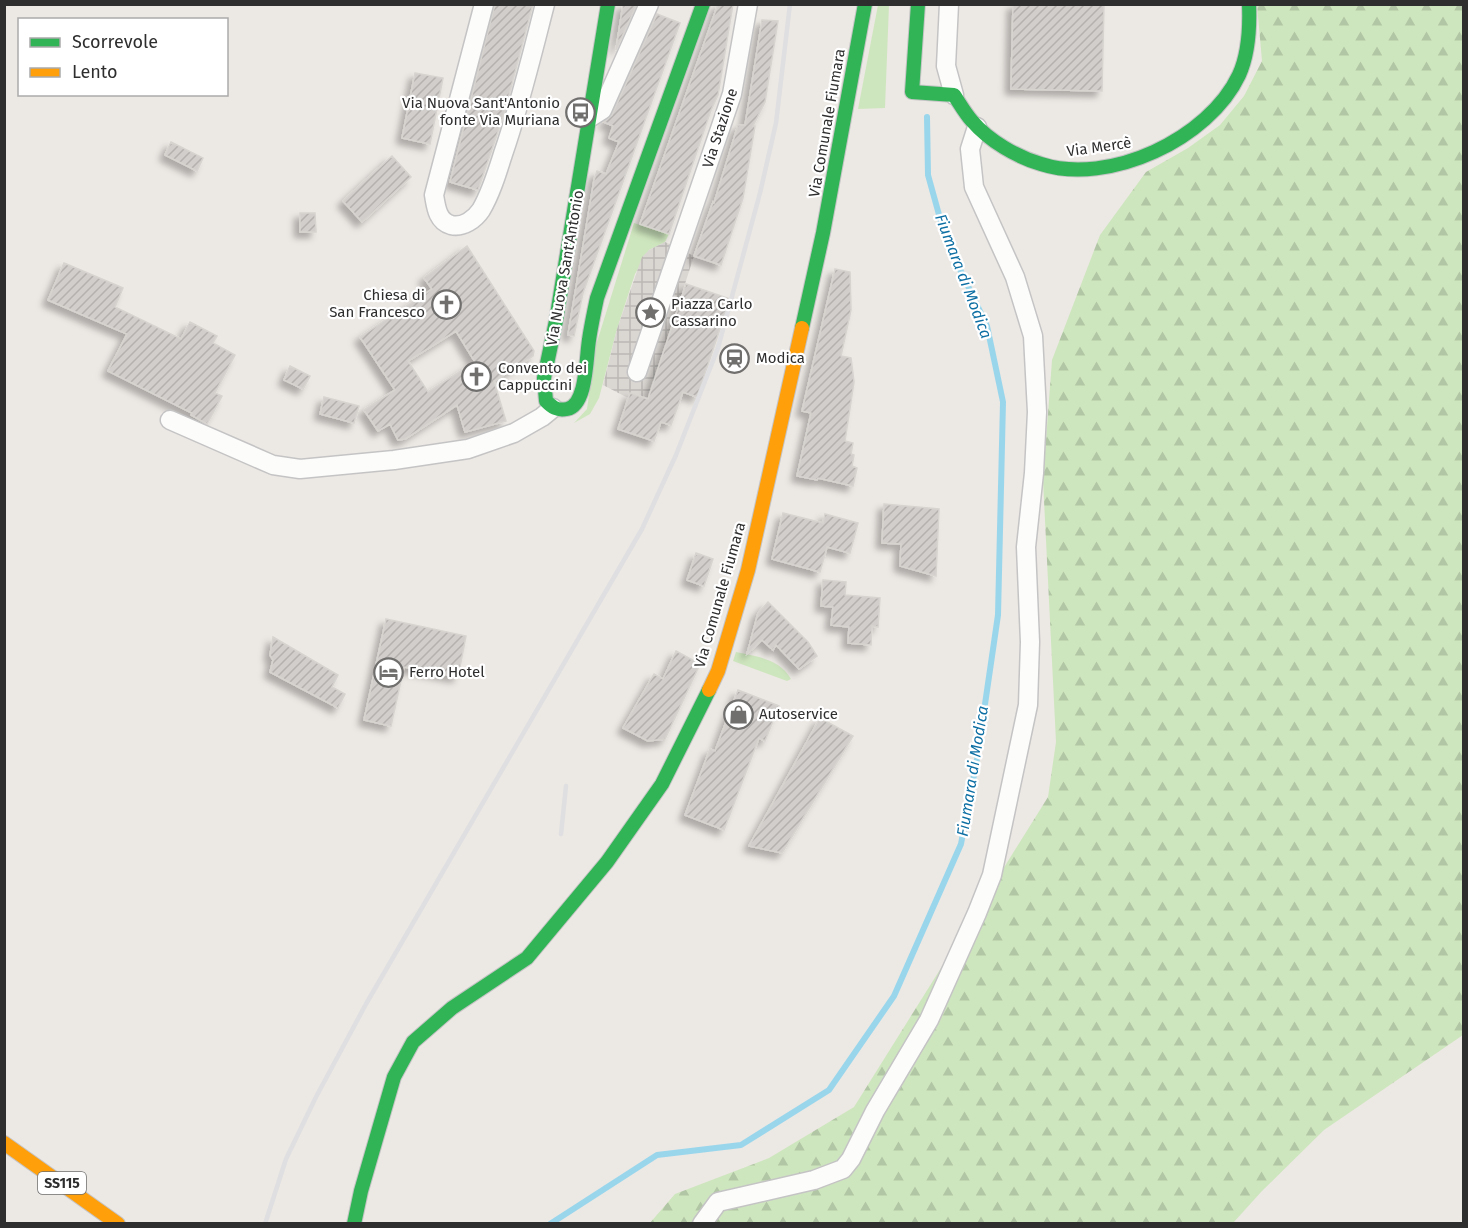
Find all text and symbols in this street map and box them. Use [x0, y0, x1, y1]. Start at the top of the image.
legend [18, 18, 228, 96]
text: Scorrevole [72, 31, 158, 53]
street label: Via Comunale Fiumara [805, 47, 849, 199]
text: Lento [72, 61, 118, 83]
street label: Via Stazione [699, 86, 741, 170]
place label: Via Nuova Sant'Antonio fonte Via Muriana [402, 94, 560, 129]
bus stop icon: Via Nuova Sant'Antonio fonte Via Muriana [565, 96, 597, 128]
street label: Via Mercè [1066, 134, 1132, 160]
street label: Via Nuova Sant'Antonio [542, 189, 588, 347]
water label: Fiumara di Modica [931, 211, 996, 341]
place label: Chiesa di San Francesco [329, 286, 425, 321]
church icon: Chiesa di San Francesco [430, 288, 462, 320]
place label: Piazza Carlo Cassarino [671, 295, 752, 330]
place icon: Piazza Carlo Cassarino [634, 297, 666, 329]
station icon: Modica [719, 342, 751, 374]
place label: Modica [756, 349, 805, 367]
place label: Convento dei Cappuccini [498, 359, 587, 394]
church icon: Convento dei Cappuccini [461, 361, 493, 393]
street label: Via Comunale Fiumara [691, 520, 749, 670]
hotel icon: Ferro Hotel [372, 656, 404, 688]
place label: Ferro Hotel [409, 663, 485, 681]
shop icon: Autoservice [722, 698, 754, 730]
water label: Fiumara di Modica [953, 704, 992, 838]
place label: Autoservice [759, 705, 838, 723]
road number: SS115 [38, 1172, 86, 1194]

